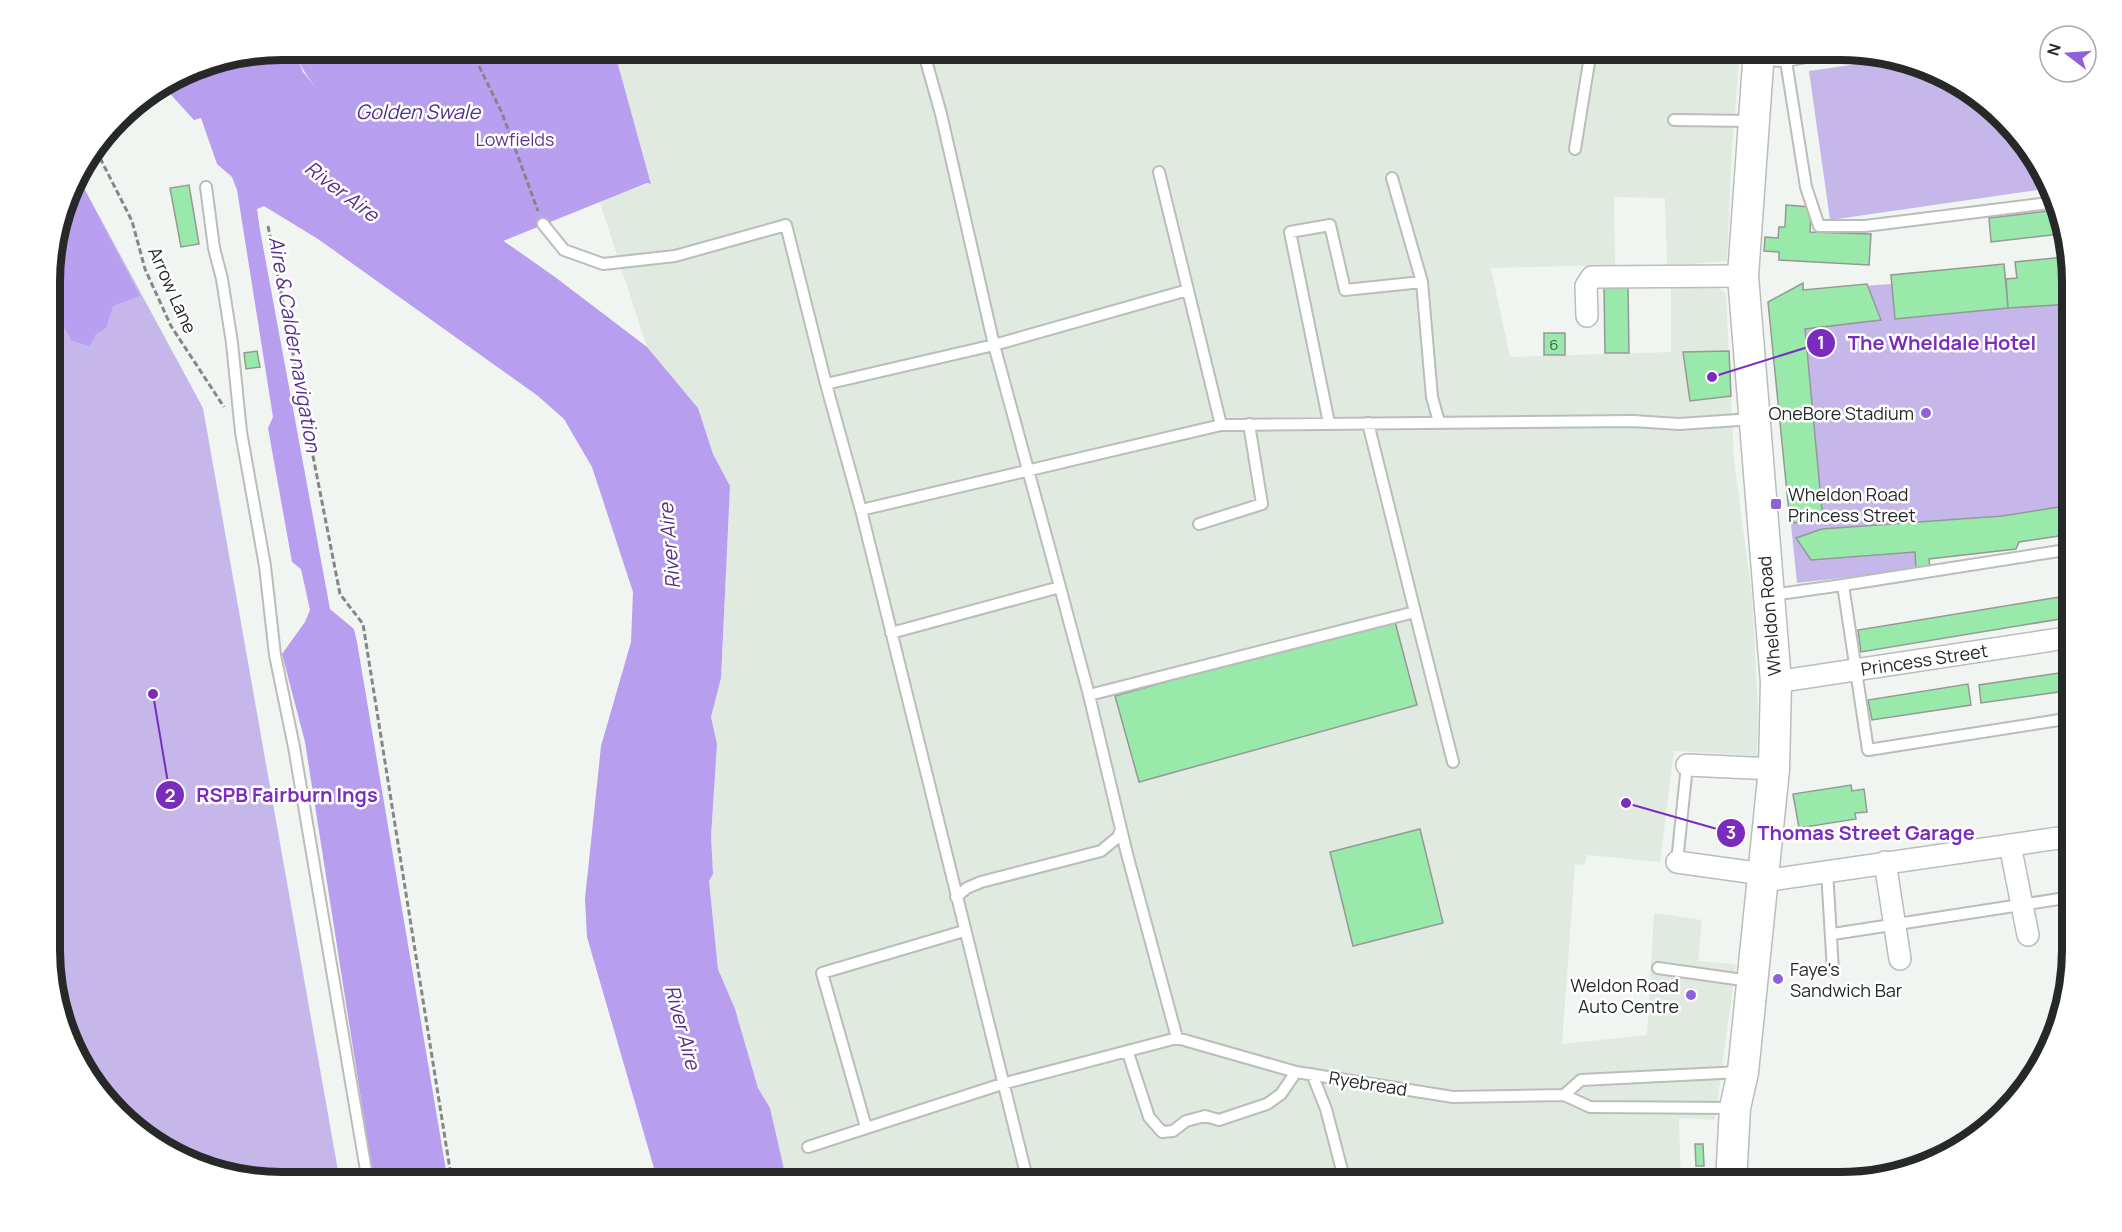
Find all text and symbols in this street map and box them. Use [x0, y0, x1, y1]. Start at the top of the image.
north arrow [2038, 24, 2098, 84]
text: N [2041, 41, 2066, 58]
water label: Golden Swale [356, 98, 481, 125]
park label: Lowfields [476, 127, 555, 151]
water label: River Aire [300, 154, 386, 228]
water label: Aire & Calder navigation [263, 234, 327, 455]
street label: Arrow Lane [143, 243, 203, 337]
callout: The Wheldale Hotel [1806, 324, 2048, 362]
text: The Wheldale Hotel [1848, 329, 2036, 356]
text: 1 [1817, 330, 1825, 354]
house number: 6 [1549, 334, 1559, 355]
place label: OneBore Stadium [1769, 401, 1914, 425]
marker: OneBore Stadium [1919, 406, 1933, 420]
place label: Wheldon Road Princess Street [1788, 482, 1916, 527]
marker: Wheldon Road Princess Street [1769, 497, 1783, 511]
water label: River Aire [652, 501, 686, 590]
street label: Wheldon Road [1752, 555, 1786, 677]
street label: Princess Street [1859, 638, 1989, 681]
callout: RSPB Fairburn Ings [155, 776, 390, 814]
text: RSPB Fairburn Ings [196, 781, 378, 808]
text: 2 [165, 783, 175, 807]
callout: Thomas Street Garage [1716, 814, 1987, 852]
text: Thomas Street Garage [1757, 819, 1975, 846]
text: 3 [1726, 820, 1736, 844]
place label: Faye's Sandwich Bar [1790, 957, 1903, 1002]
marker: Faye's Sandwich Bar [1771, 972, 1785, 986]
place label: Weldon Road Auto Centre [1570, 973, 1679, 1018]
water label: River Aire [659, 982, 708, 1073]
marker: Weldon Road Auto Centre [1684, 988, 1698, 1002]
street label: Ryebread [1327, 1065, 1409, 1101]

